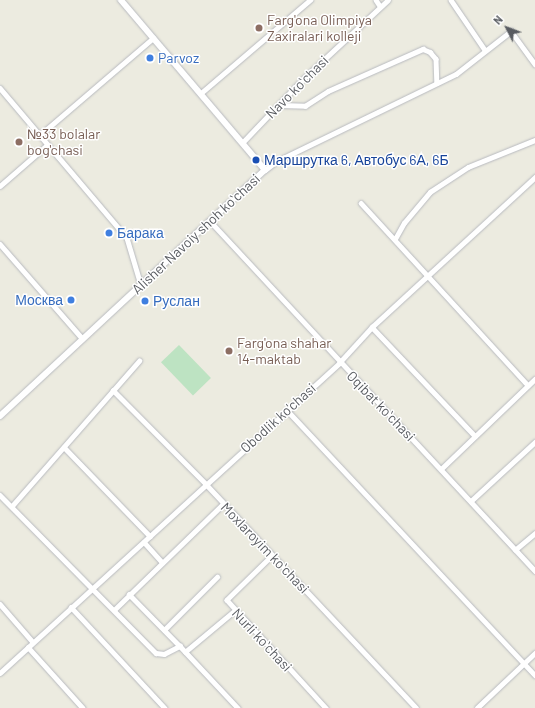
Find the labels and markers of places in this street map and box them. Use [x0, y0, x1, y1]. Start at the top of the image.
place label: Farg'ona Olimpiya Zaxiralari kolleji [267, 12, 372, 44]
marker: Farg'ona Olimpiya Zaxiralari kolleji [254, 23, 264, 33]
place label: Parvoz [158, 50, 199, 66]
marker: Parvoz [145, 53, 155, 63]
place label: №33 bolalar bog'chasi [27, 126, 100, 158]
marker: №33 bolalar bog'chasi [14, 137, 24, 147]
place label: Маршрутка 6, Автобус 6А, 6Б [264, 152, 449, 168]
marker: Маршрутка 6, Автобус 6А, 6Б [251, 155, 261, 165]
place label: Барака [117, 225, 164, 241]
marker: Барака [104, 228, 114, 238]
place label: Москва [15, 292, 63, 308]
place label: Руслан [153, 293, 200, 309]
marker: Москва [66, 295, 76, 305]
marker: Руслан [140, 296, 150, 306]
place label: Farg'ona shahar 14-maktab [237, 335, 331, 368]
marker: Farg'ona shahar 14-maktab [224, 346, 234, 356]

